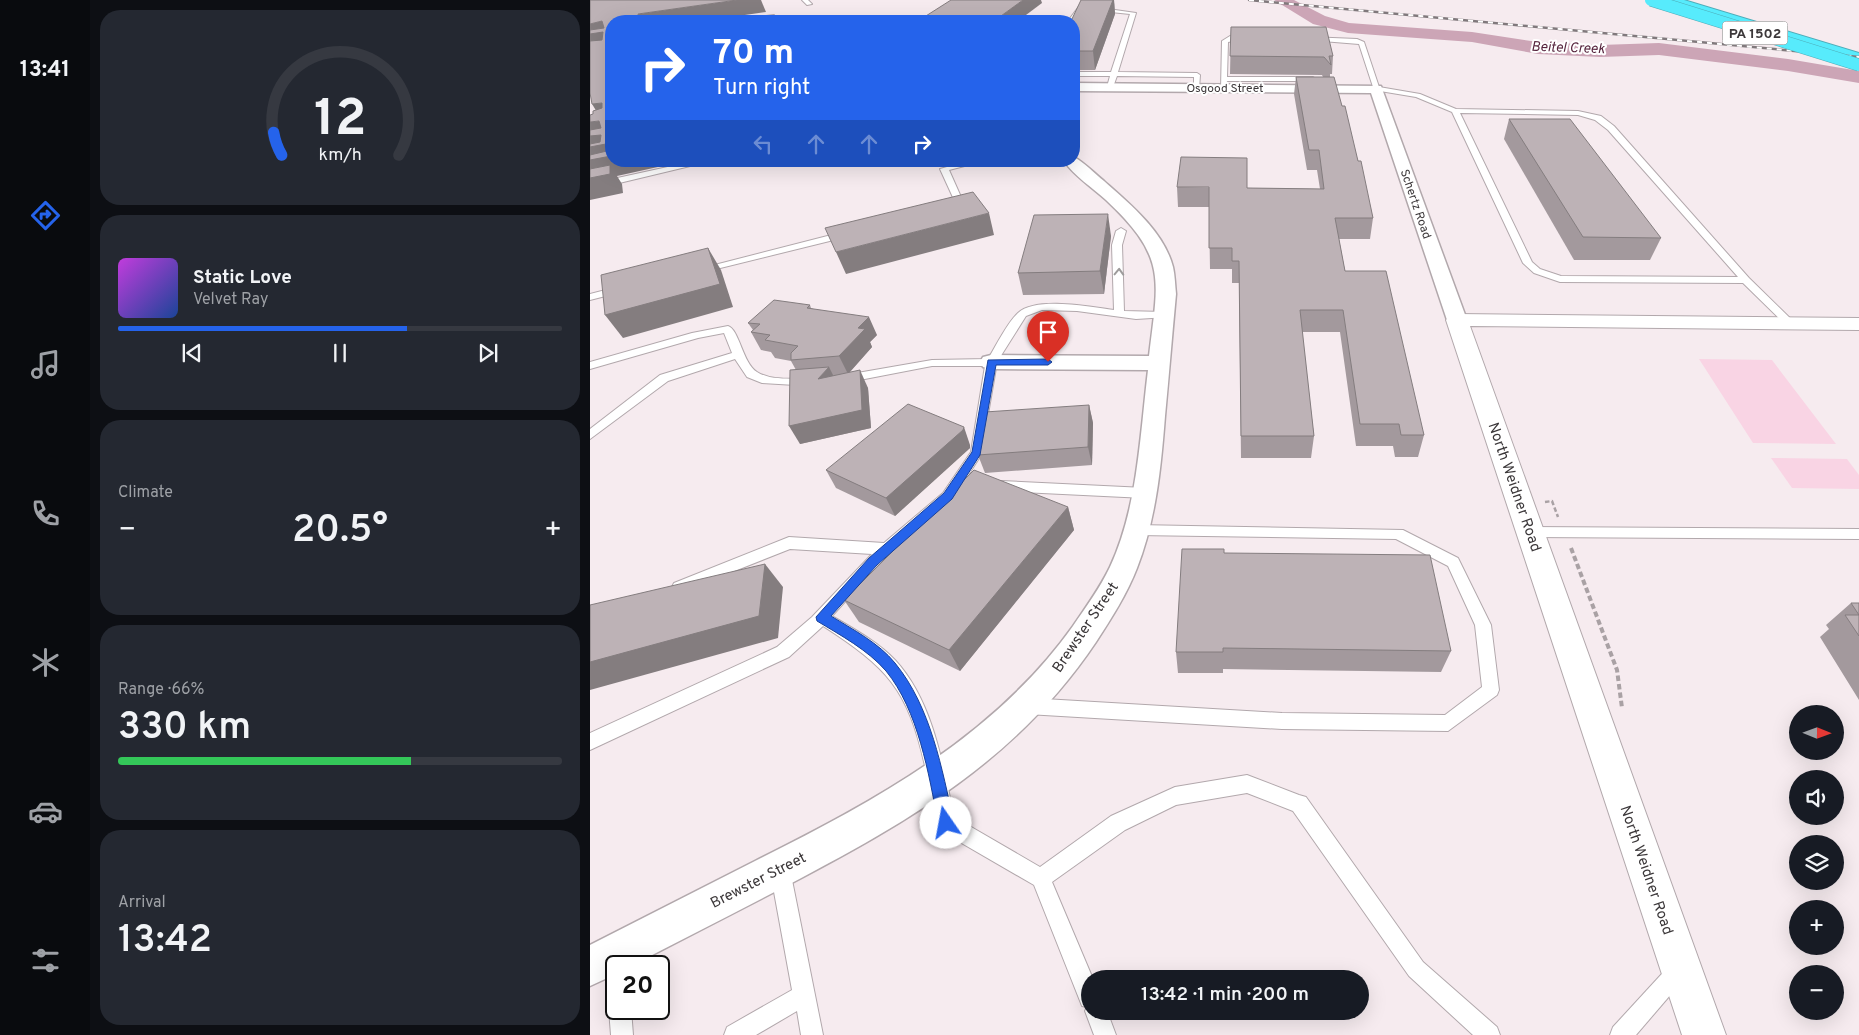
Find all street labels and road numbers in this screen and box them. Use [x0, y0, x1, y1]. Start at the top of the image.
road number: PA 1502 [1722, 22, 1788, 44]
street label: Osgood Street [1186, 81, 1264, 97]
street label: Schertz Road [1396, 167, 1434, 241]
street label: North Weidner Road [1483, 420, 1545, 555]
street label: Brewster Street [1049, 579, 1124, 677]
street label: North Weidner Road [1615, 803, 1677, 938]
street label: Brewster Street [708, 849, 810, 914]

